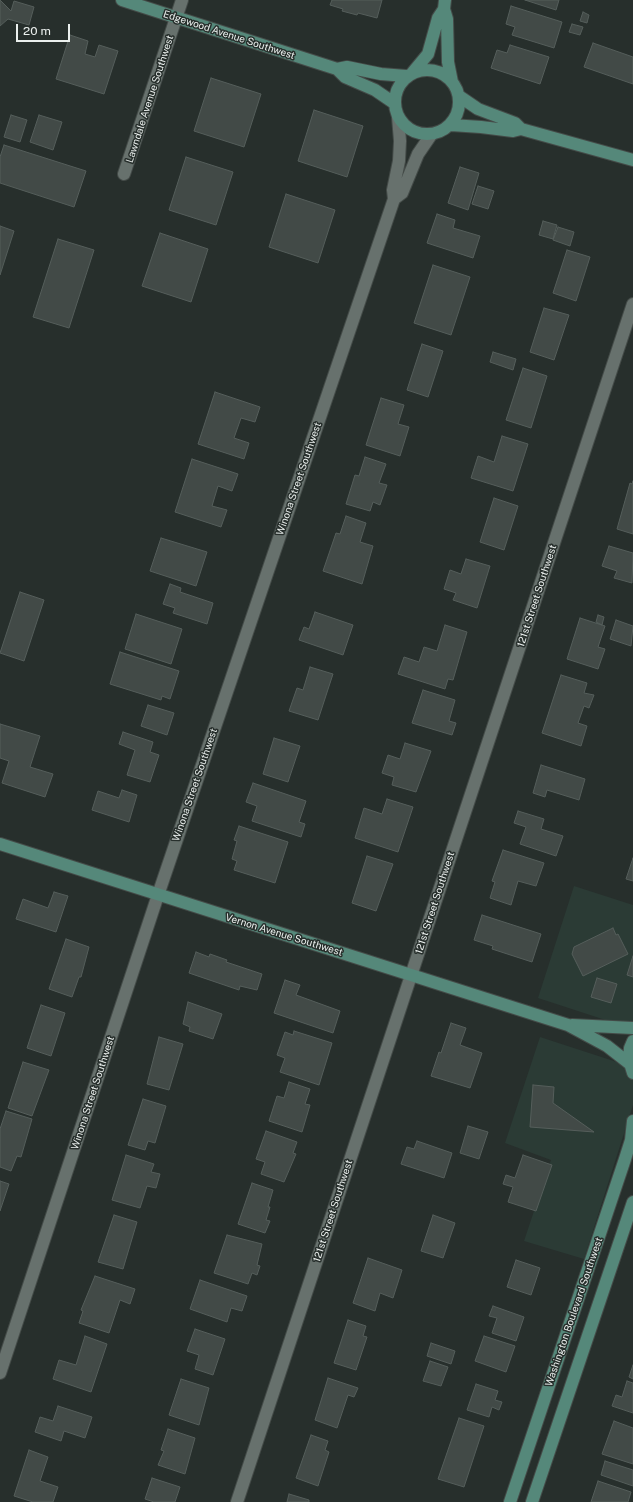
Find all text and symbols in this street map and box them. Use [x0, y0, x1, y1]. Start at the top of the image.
street label: Edgewood Avenue Southwest [162, 8, 296, 62]
scale bar [18, 16, 72, 42]
text: 20 m [23, 24, 51, 38]
street label: Lawndale Avenue Southwest [124, 34, 176, 164]
street label: Winona Street Southwest [274, 421, 324, 537]
street label: 121st Street Southwest [515, 543, 559, 649]
street label: Winona Street Southwest [170, 727, 220, 843]
street label: 121st Street Southwest [413, 850, 457, 956]
street label: Vernon Avenue Southwest [224, 911, 344, 959]
street label: Winona Street Southwest [69, 1035, 117, 1151]
street label: 121st Street Southwest [311, 1158, 355, 1264]
street label: Washington Boulevard Southwest [543, 1236, 605, 1388]

